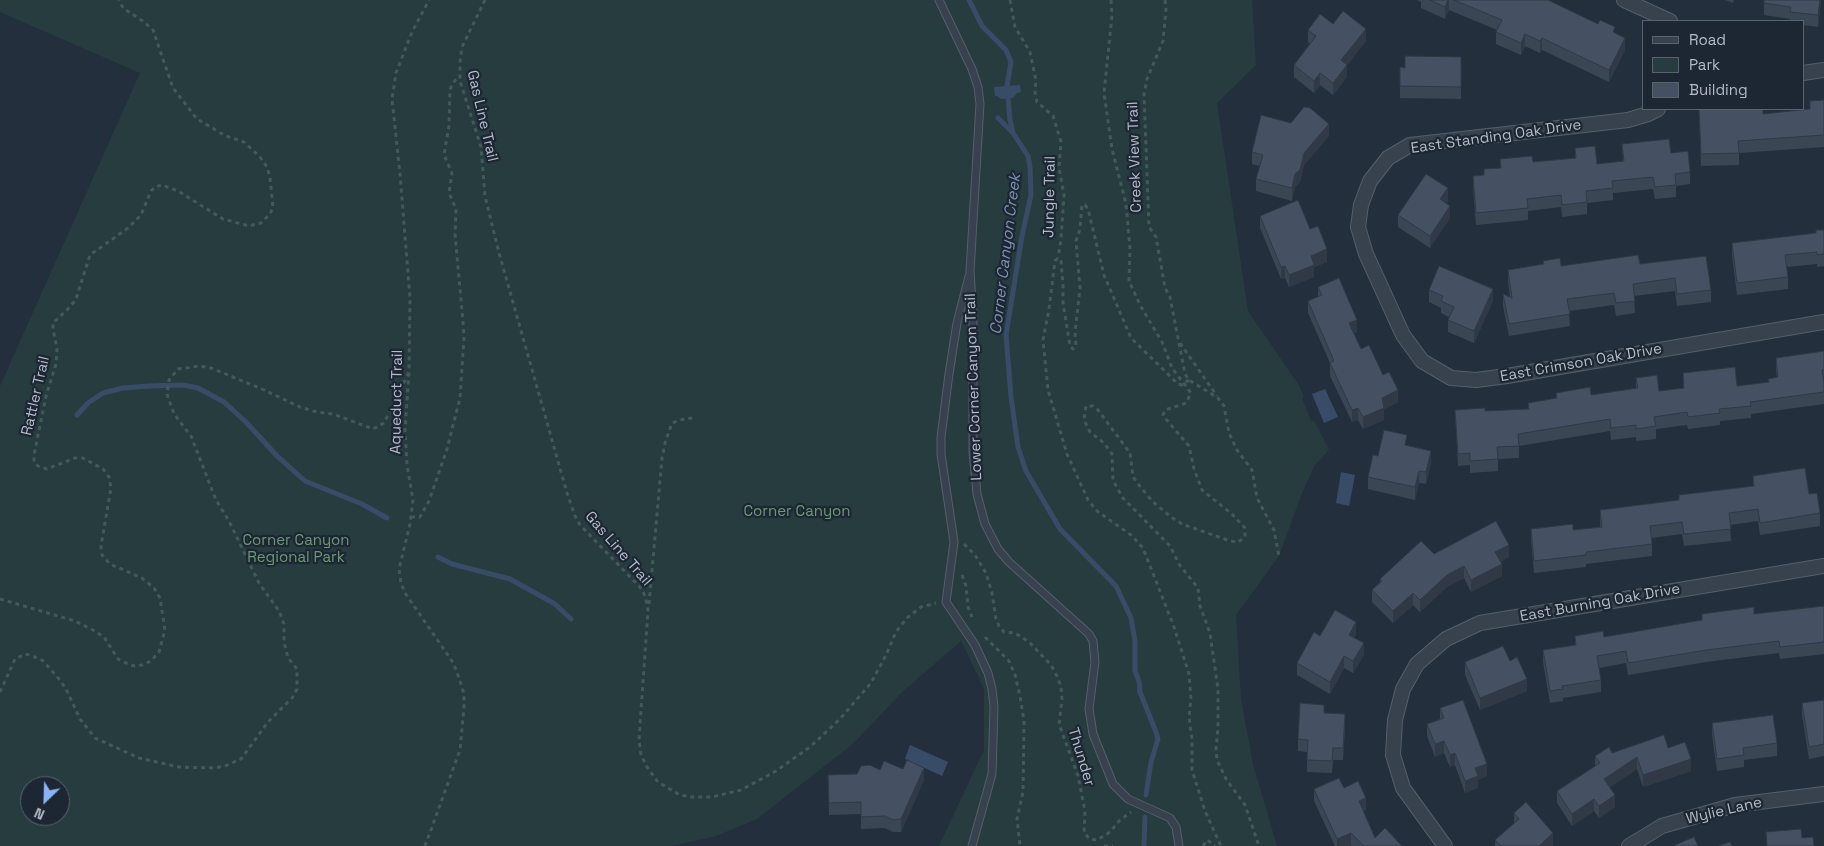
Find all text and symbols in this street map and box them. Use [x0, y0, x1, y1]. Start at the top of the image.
legend [1642, 20, 1804, 110]
text: Road [1689, 30, 1726, 49]
text: Park [1689, 55, 1720, 74]
street label: Gas Line Trail [463, 69, 501, 163]
text: Building [1689, 80, 1748, 99]
street label: Creek View Trail [1124, 101, 1146, 213]
street label: East Standing Oak Drive [1410, 116, 1582, 158]
street label: Jungle Trail [1040, 156, 1060, 238]
water label: Corner Canyon Creek [987, 172, 1025, 336]
street label: Lower Corner Canyon Trail [962, 293, 986, 481]
street label: East Crimson Oak Drive [1499, 340, 1663, 386]
street label: Aqueduct Trail [387, 350, 407, 454]
street label: Rattler Trail [18, 355, 54, 437]
park label: Corner Canyon [743, 503, 851, 521]
street label: Gas Line Trail [581, 508, 655, 590]
park label: Corner Canyon Regional Park [242, 532, 350, 567]
street label: East Burning Oak Drive [1519, 580, 1681, 626]
street label: Thunder [1064, 725, 1098, 789]
north arrow [20, 776, 70, 826]
street label: Wylie Lane [1684, 794, 1764, 828]
text: N [31, 804, 47, 824]

